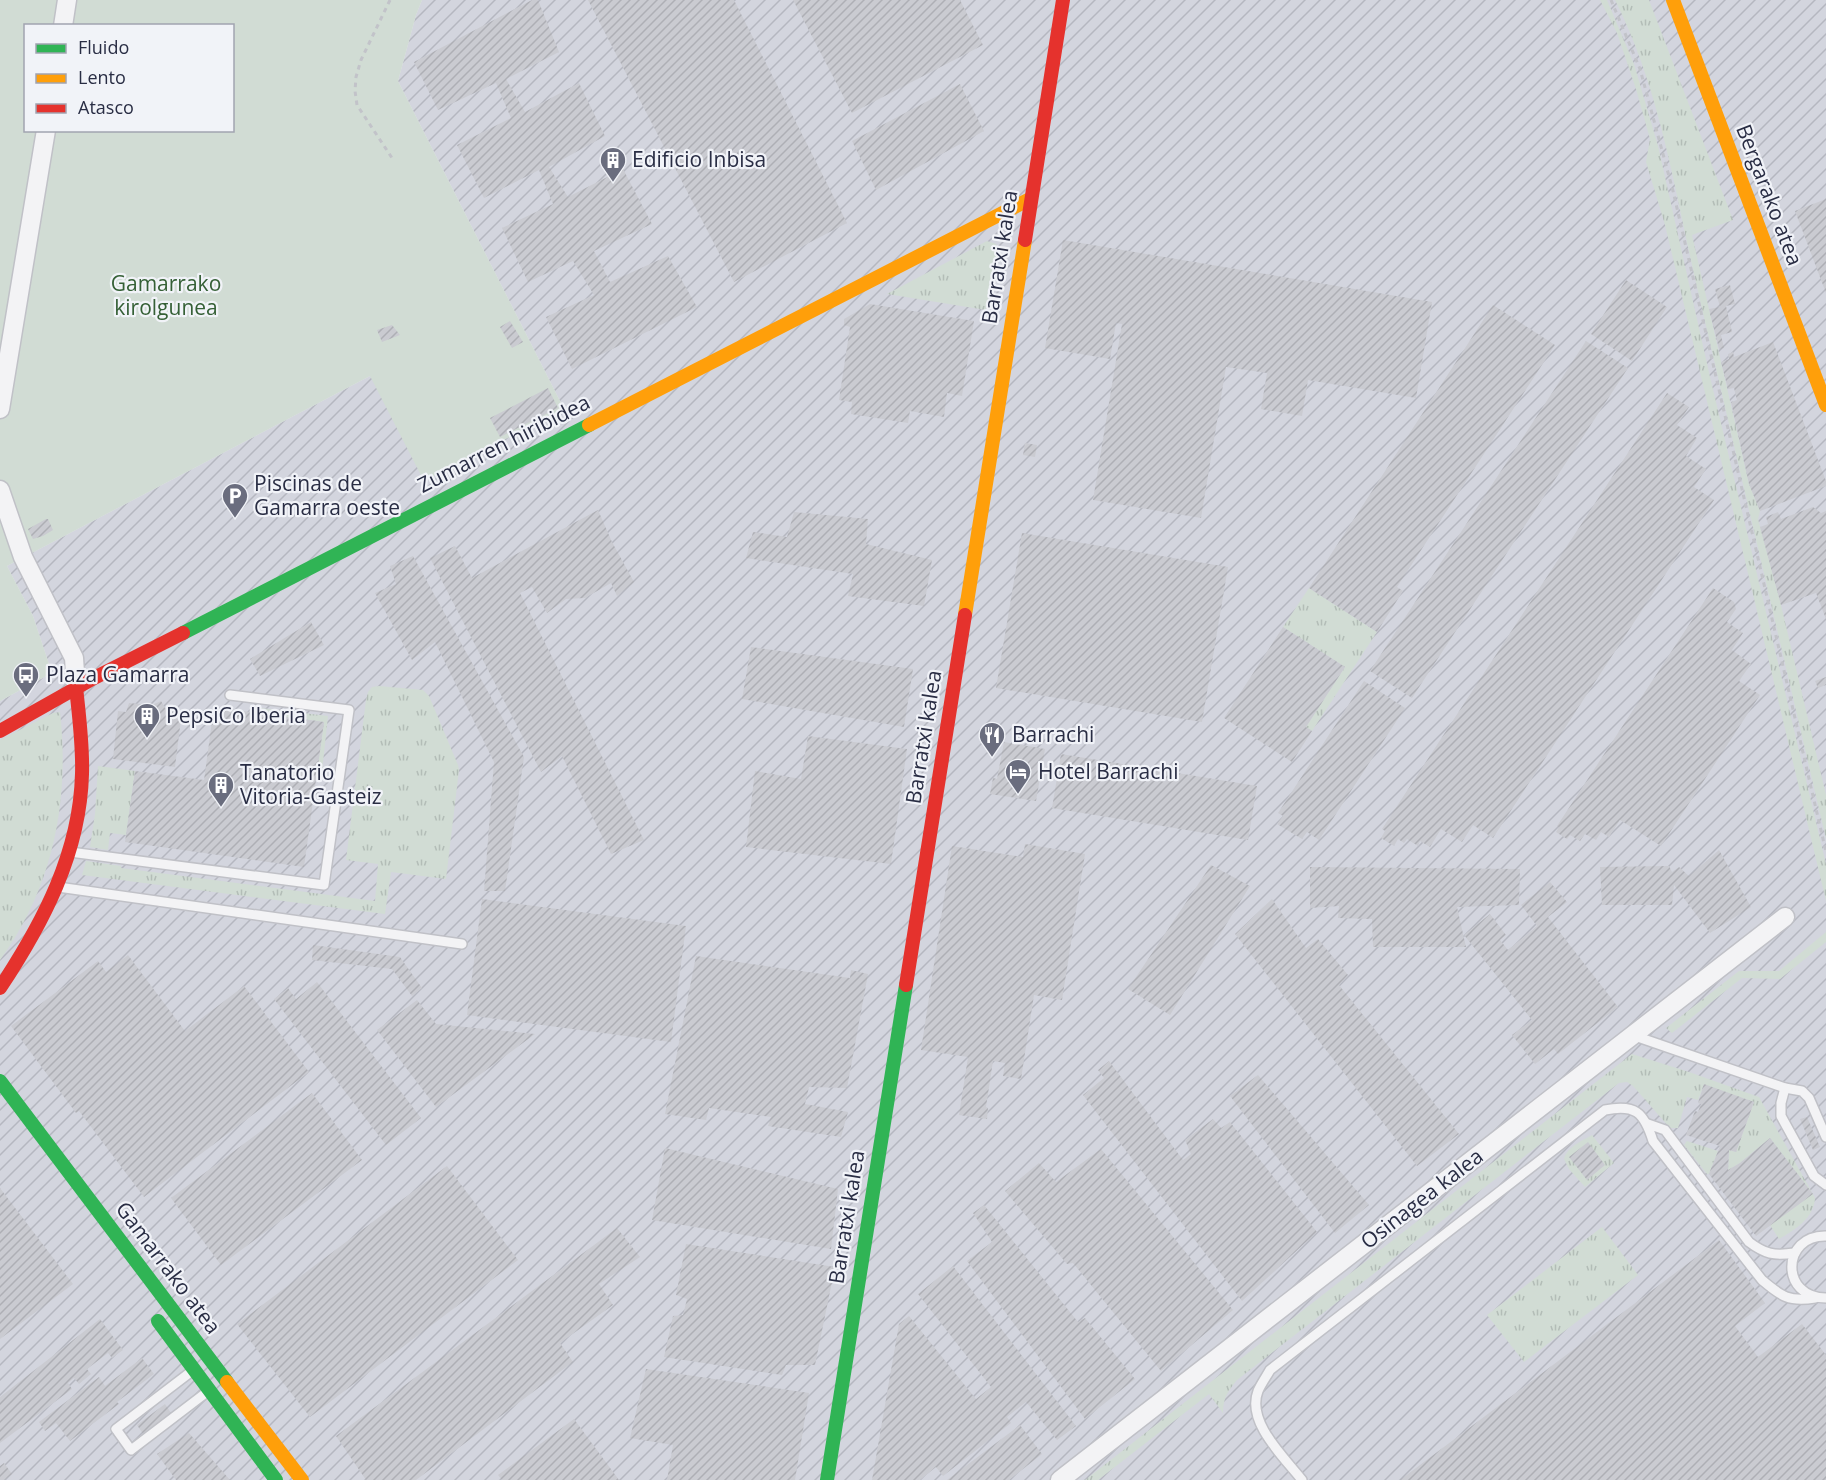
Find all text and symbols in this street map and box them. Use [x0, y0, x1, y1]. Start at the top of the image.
legend [24, 24, 234, 132]
text: Fluido [78, 35, 129, 59]
text: Lento [78, 65, 126, 89]
text: Atasco [78, 95, 134, 119]
street label: Bergarako atea [1730, 120, 1810, 269]
building icon: Edificio Inbisa [598, 145, 628, 183]
place label: Edificio Inbisa [632, 145, 766, 173]
street label: Barratxi kalea [975, 188, 1023, 326]
park label: Gamarrako kirolgunea [111, 269, 221, 321]
street label: Zumarren hiribidea [413, 388, 594, 499]
place label: Piscinas de Gamarra oeste [254, 469, 400, 521]
parking icon: Piscinas de Gamarra oeste [220, 481, 250, 519]
bus stop icon: Plaza Gamarra [11, 660, 41, 698]
place label: Plaza Gamarra [46, 660, 189, 688]
street label: Barratxi kalea [899, 668, 947, 806]
building icon: PepsiCo Iberia [132, 701, 162, 739]
place label: PepsiCo Iberia [166, 701, 306, 729]
restaurant icon: Barrachi [977, 720, 1007, 758]
place label: Barrachi [1012, 720, 1094, 748]
hotel icon: Hotel Barrachi [1003, 757, 1033, 795]
place label: Hotel Barrachi [1038, 757, 1178, 785]
place label: Tanatorio Vitoria-Gasteiz [240, 758, 382, 810]
building icon: Tanatorio Vitoria-Gasteiz [206, 770, 236, 808]
street label: Osinagea kalea [1354, 1142, 1488, 1255]
street label: Barratxi kalea [822, 1148, 870, 1286]
street label: Gamarrako atea [110, 1196, 228, 1339]

